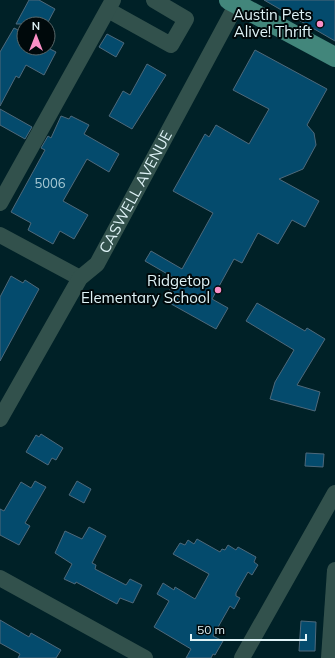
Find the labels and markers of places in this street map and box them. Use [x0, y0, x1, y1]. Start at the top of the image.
place label: Austin Pets Alive! Thrift [233, 5, 312, 41]
marker: Austin Pets Alive! Thrift [315, 19, 325, 29]
place label: Ridgetop Elementary School [81, 271, 210, 307]
marker: Ridgetop Elementary School [213, 285, 223, 295]

